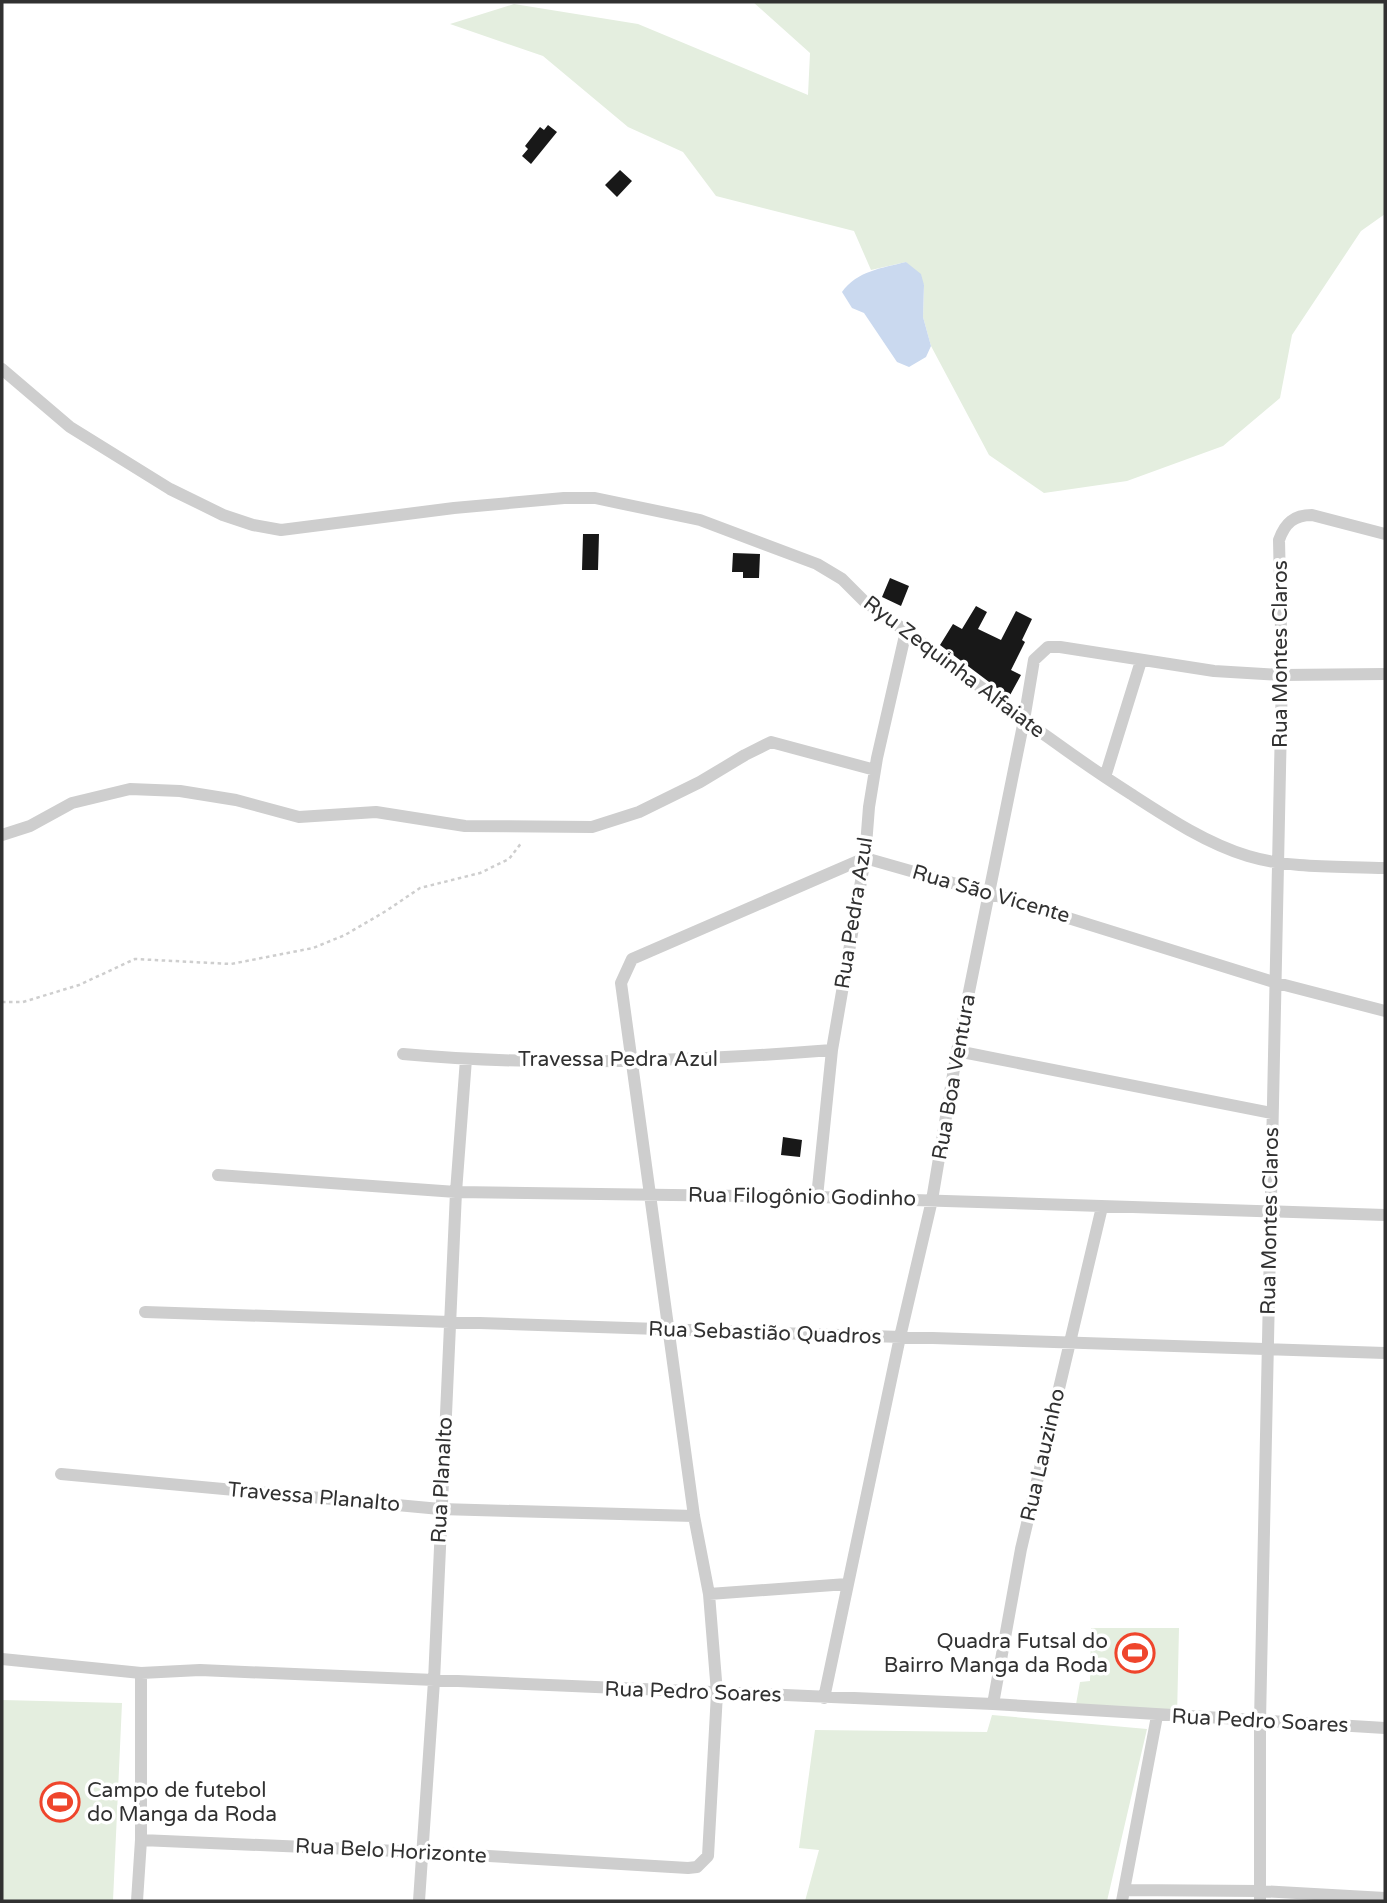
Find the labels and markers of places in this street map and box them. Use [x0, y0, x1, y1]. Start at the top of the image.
place label: Quadra Futsal do Bairro Manga da Roda [884, 1629, 1108, 1678]
sports icon: Quadra Futsal do Bairro Manga da Roda [1114, 1632, 1156, 1674]
place label: Campo de futebol do Manga da Roda [87, 1778, 277, 1827]
sports icon: Campo de futebol do Manga da Roda [39, 1781, 81, 1823]

